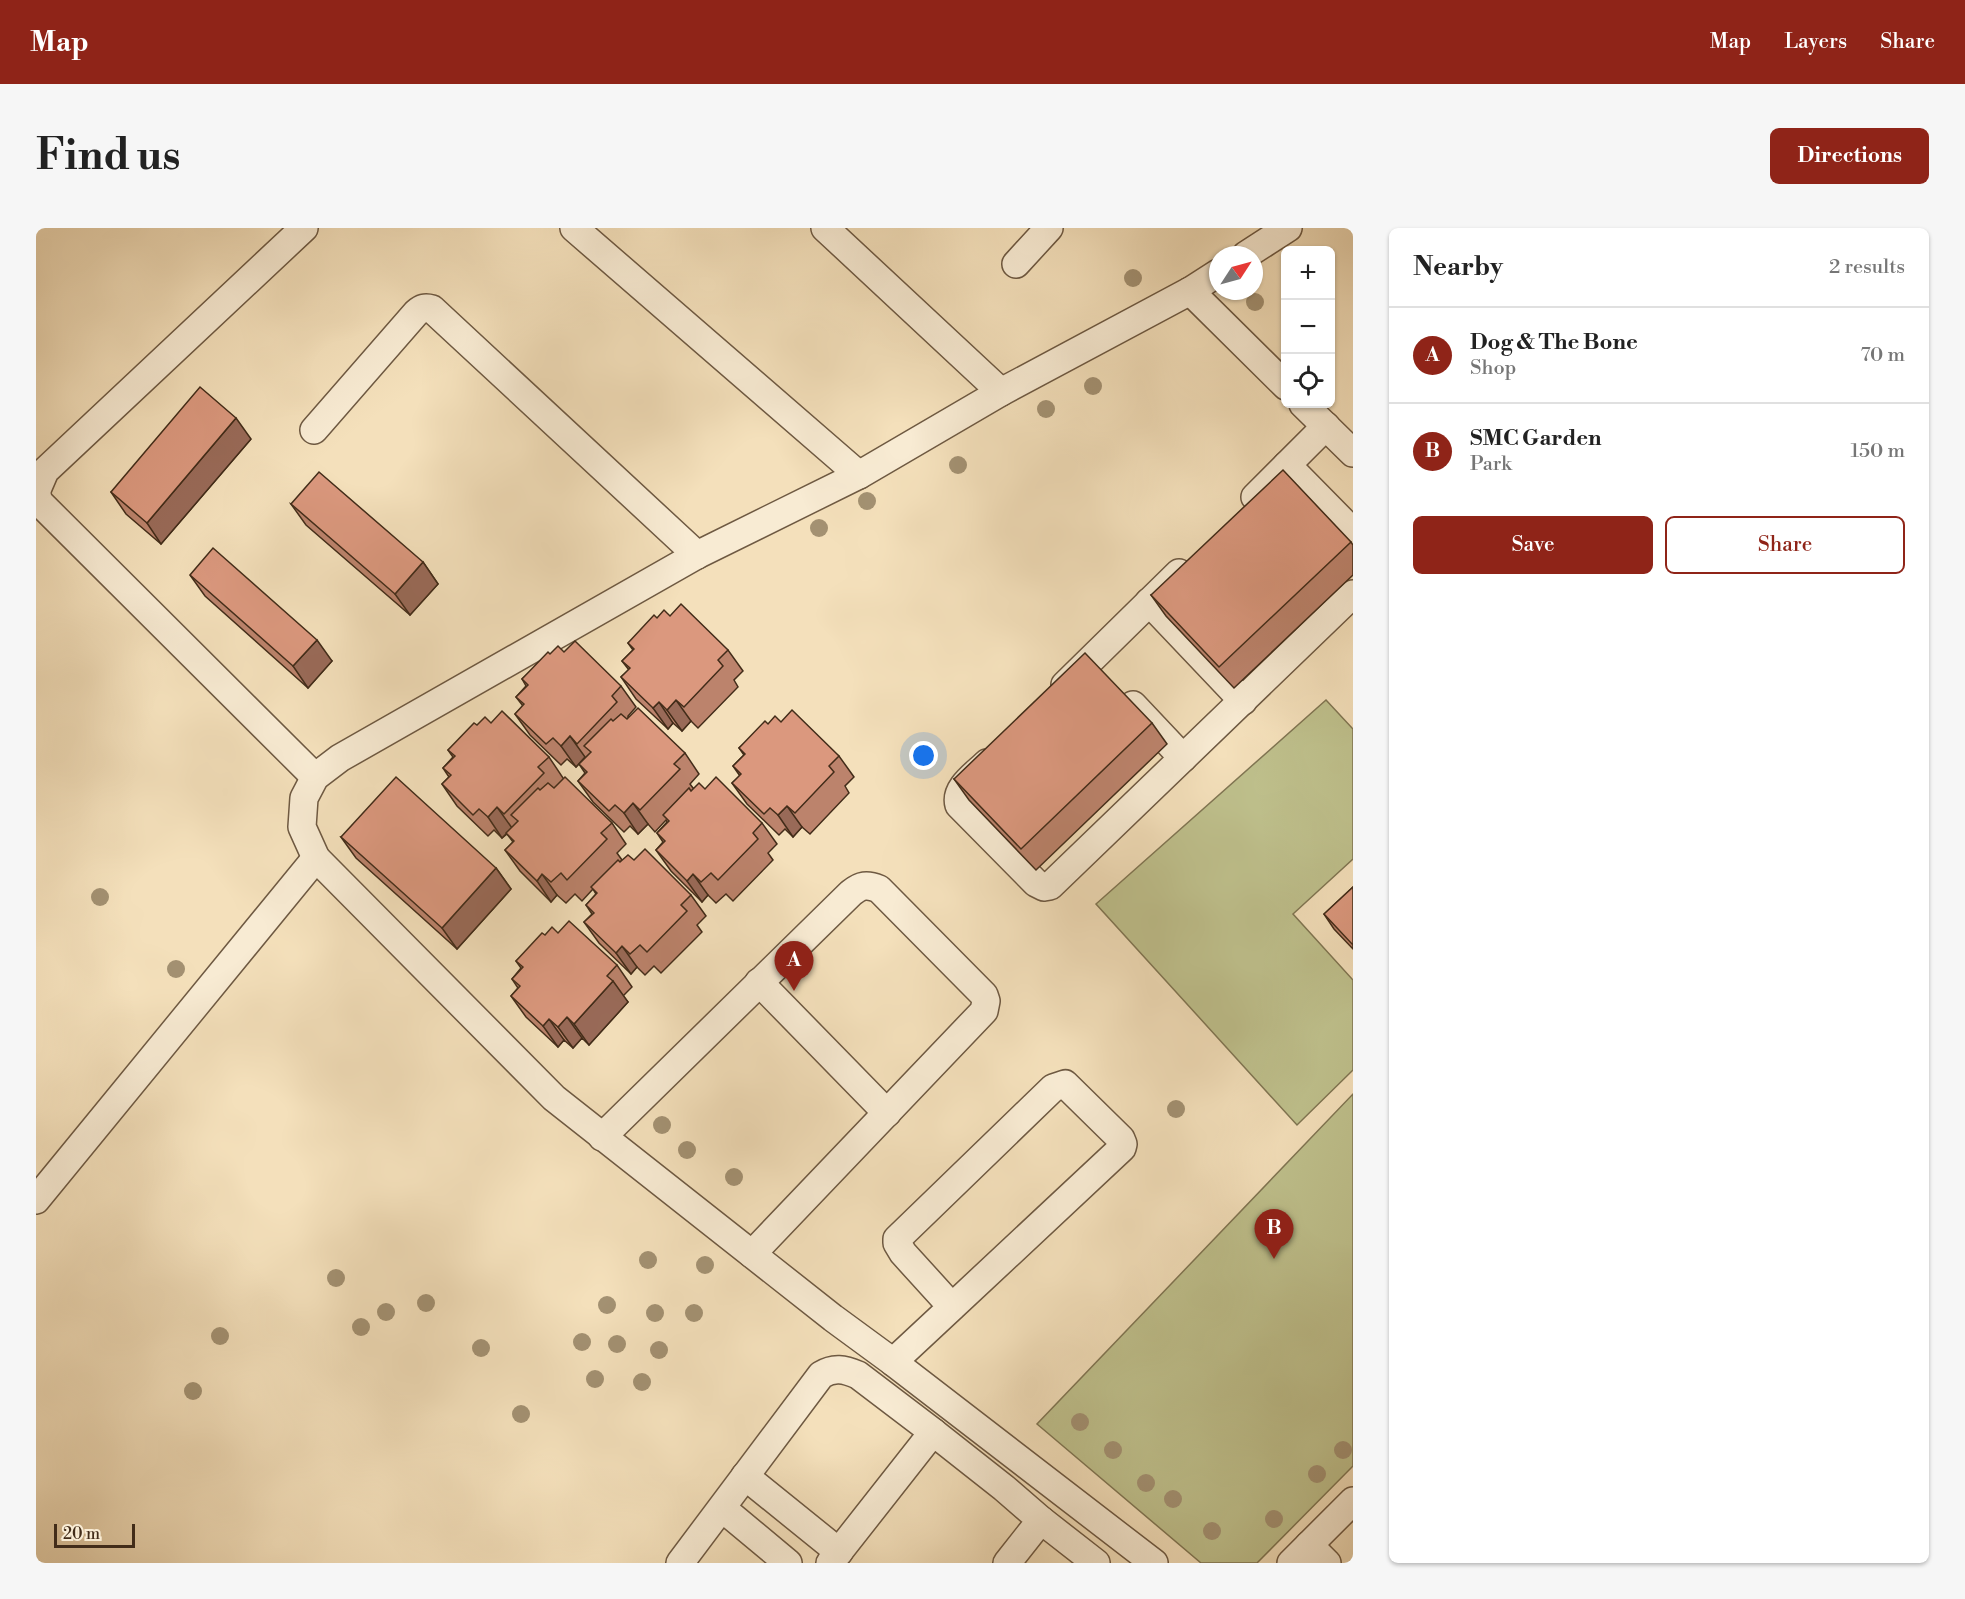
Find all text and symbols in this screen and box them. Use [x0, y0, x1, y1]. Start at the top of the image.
text: Map [30, 25, 89, 60]
text: Map [1710, 29, 1751, 55]
text: Layers [1784, 29, 1847, 55]
text: Share [1880, 29, 1935, 55]
button: Directions [1770, 128, 1929, 184]
text: Find us [36, 130, 180, 183]
north arrow [1209, 246, 1263, 300]
map controls [1281, 246, 1335, 408]
button: + [1281, 246, 1335, 300]
text: Nearby [1413, 251, 1503, 283]
text: 2 results [1829, 255, 1905, 280]
button: − [1281, 300, 1335, 354]
text: Dog & The Bone [1470, 329, 1638, 356]
text: A [1425, 343, 1440, 368]
text: 70 m [1861, 343, 1905, 368]
button: locate [1281, 354, 1335, 408]
text: Shop [1470, 356, 1516, 381]
text: SMC Garden [1470, 425, 1602, 452]
text: B [1425, 439, 1440, 464]
text: 150 m [1850, 439, 1905, 464]
text: Park [1470, 452, 1512, 477]
button: Save [1413, 516, 1653, 574]
button: Share [1665, 516, 1905, 574]
your location [909, 741, 938, 770]
pin: A [774, 942, 813, 991]
pin: B [1254, 1210, 1294, 1259]
scale bar [54, 1521, 135, 1548]
text: 20 m [63, 1524, 100, 1544]

